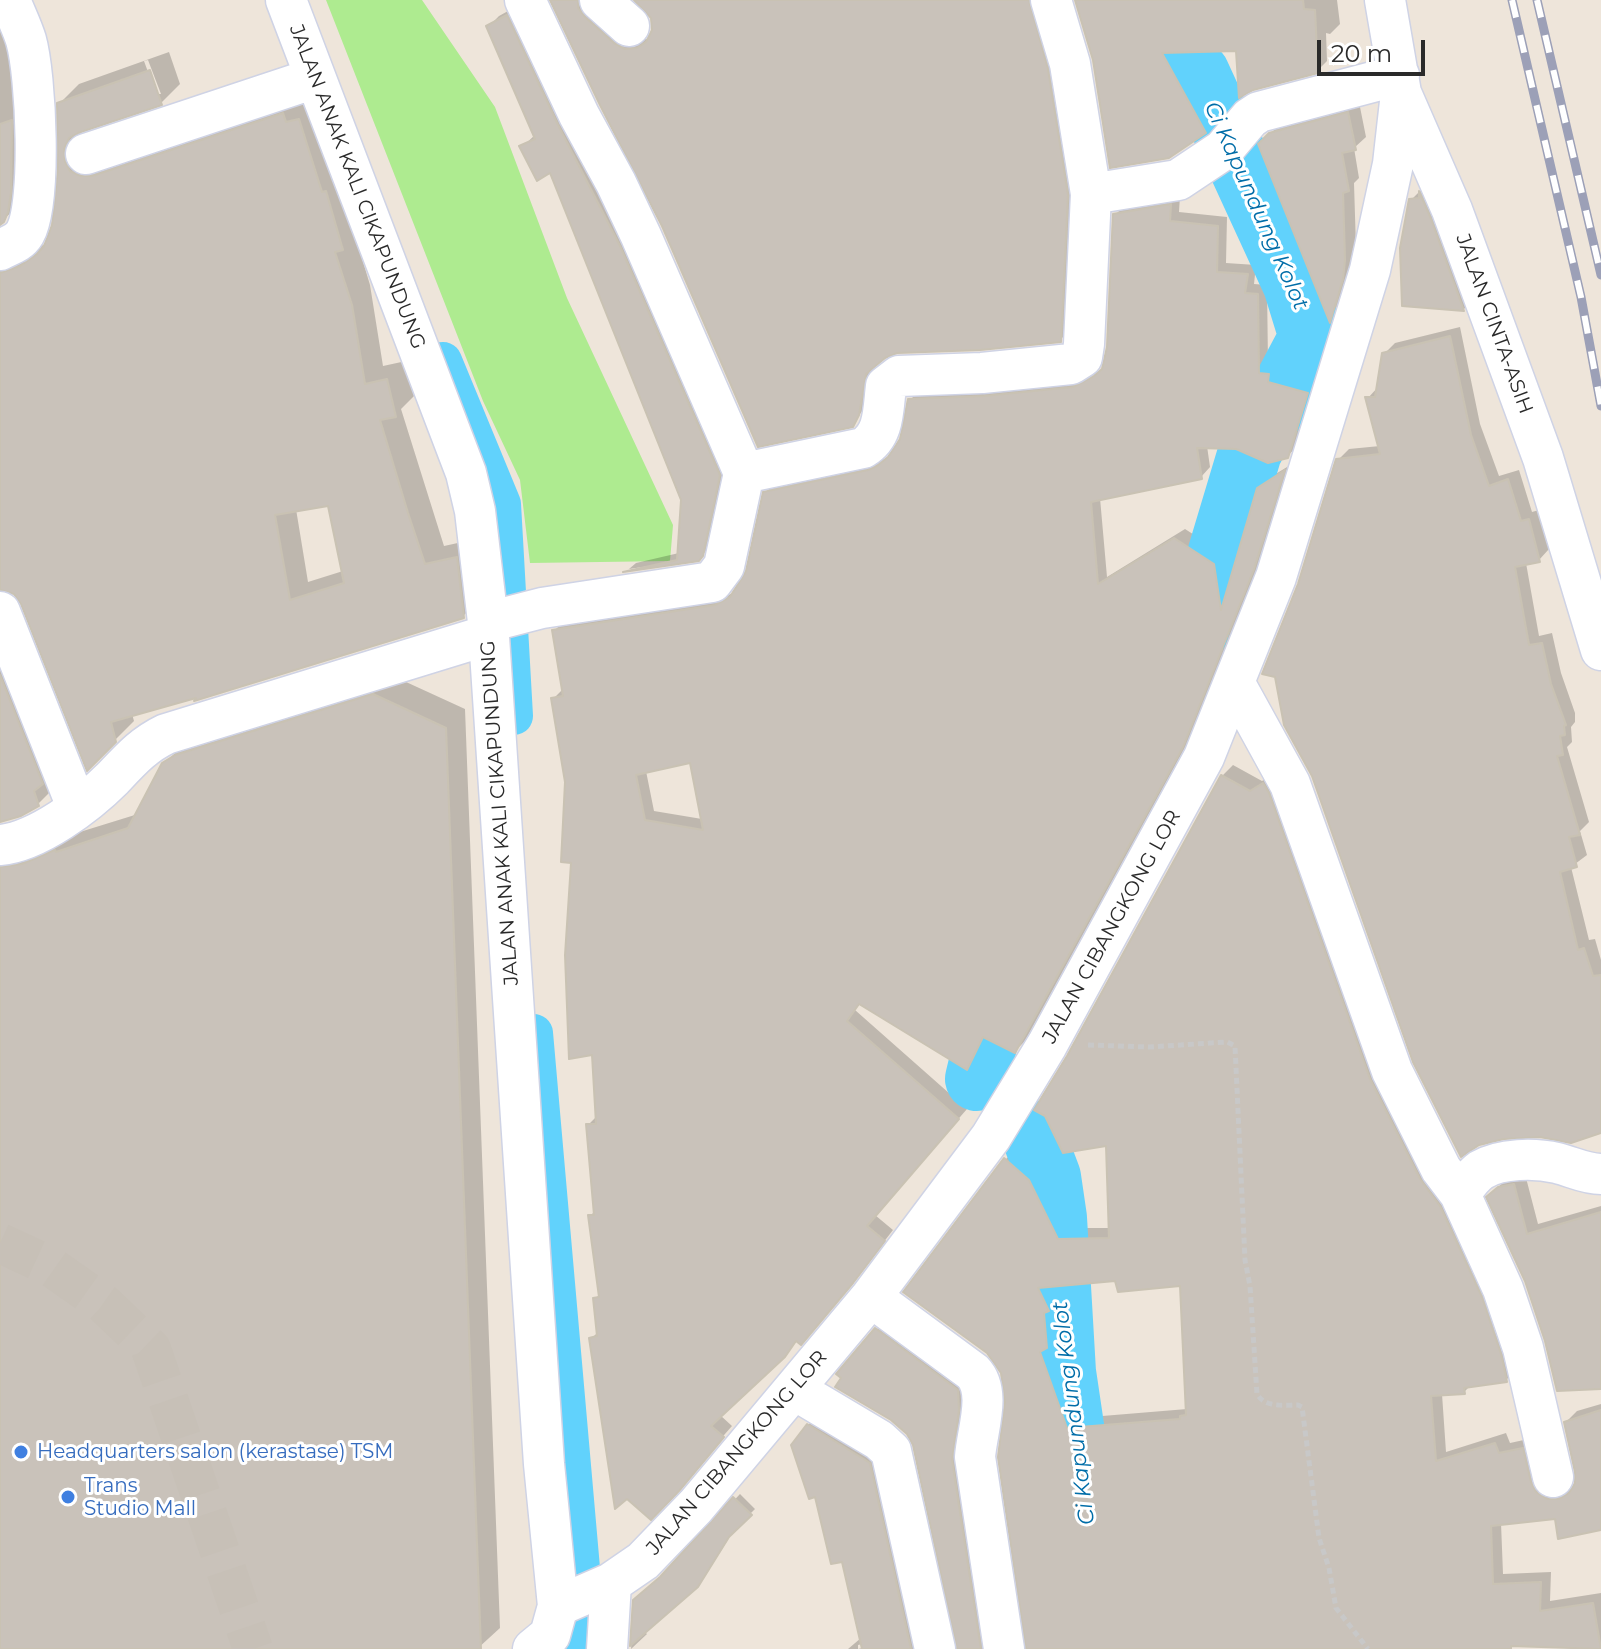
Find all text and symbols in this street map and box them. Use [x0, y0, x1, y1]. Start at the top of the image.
street label: JALAN ANAK KALI CIKAPUNDUNG [284, 21, 430, 353]
scale bar [1321, 24, 1429, 74]
text: 20 m [1331, 39, 1392, 68]
water label: Ci Kapundung Kolot [1198, 98, 1314, 314]
street label: JALAN CINTA-ASIH [1450, 231, 1538, 417]
street label: JALAN ANAK KALI CIKAPUNDUNG [476, 640, 524, 986]
street label: JALAN CIBANGKONG LOR [1038, 806, 1186, 1048]
water label: Ci Kapundung Kolot [1047, 1300, 1101, 1526]
street label: JALAN CIBANGKONG LOR [642, 1346, 832, 1560]
place label: Headquarters salon (kerastase) TSM [37, 1440, 393, 1464]
marker: Headquarters salon (kerastase) TSM [12, 1443, 30, 1461]
place label: Trans Studio Mall [84, 1474, 196, 1521]
marker: Trans Studio Mall [59, 1488, 77, 1506]

